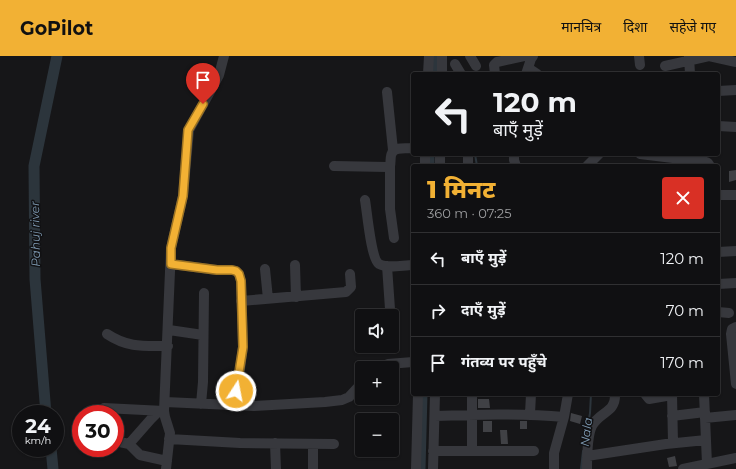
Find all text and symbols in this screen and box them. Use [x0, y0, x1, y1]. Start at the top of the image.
text: GoPilot [20, 17, 93, 40]
text: मानचित्र [561, 18, 601, 36]
text: दिशा [623, 18, 647, 36]
text: सहेजे गए [669, 18, 716, 36]
pin [186, 63, 220, 104]
icon: arrive [192, 69, 214, 91]
text: 120 m [493, 85, 577, 119]
icon: left [427, 88, 479, 140]
text: बाएँ मुड़ें [493, 119, 543, 141]
text: 1 मिनट [427, 175, 495, 204]
button: close [662, 177, 704, 219]
water label: Pahuj river [27, 201, 43, 267]
text: 360 m · 07:25 [427, 205, 512, 221]
icon: left [427, 248, 449, 270]
text: बाएँ मुड़ें [461, 248, 506, 267]
text: 120 m [660, 249, 704, 268]
icon: right [427, 300, 449, 322]
text: दाएँ मुड़ें [461, 300, 506, 319]
text: 70 m [666, 301, 704, 320]
map controls [355, 309, 399, 457]
button: sound [355, 309, 399, 353]
icon: arrive [427, 352, 449, 374]
text: गंतव्य पर पहुँचे [461, 352, 547, 371]
text: 170 m [660, 353, 704, 372]
button: + [355, 361, 399, 405]
position arrow [215, 370, 257, 412]
speed limit sign: 30 [72, 405, 124, 457]
button: − [355, 413, 399, 457]
text: 24 [25, 414, 51, 438]
water label: Nala [577, 417, 595, 447]
text: km/h [25, 434, 51, 447]

